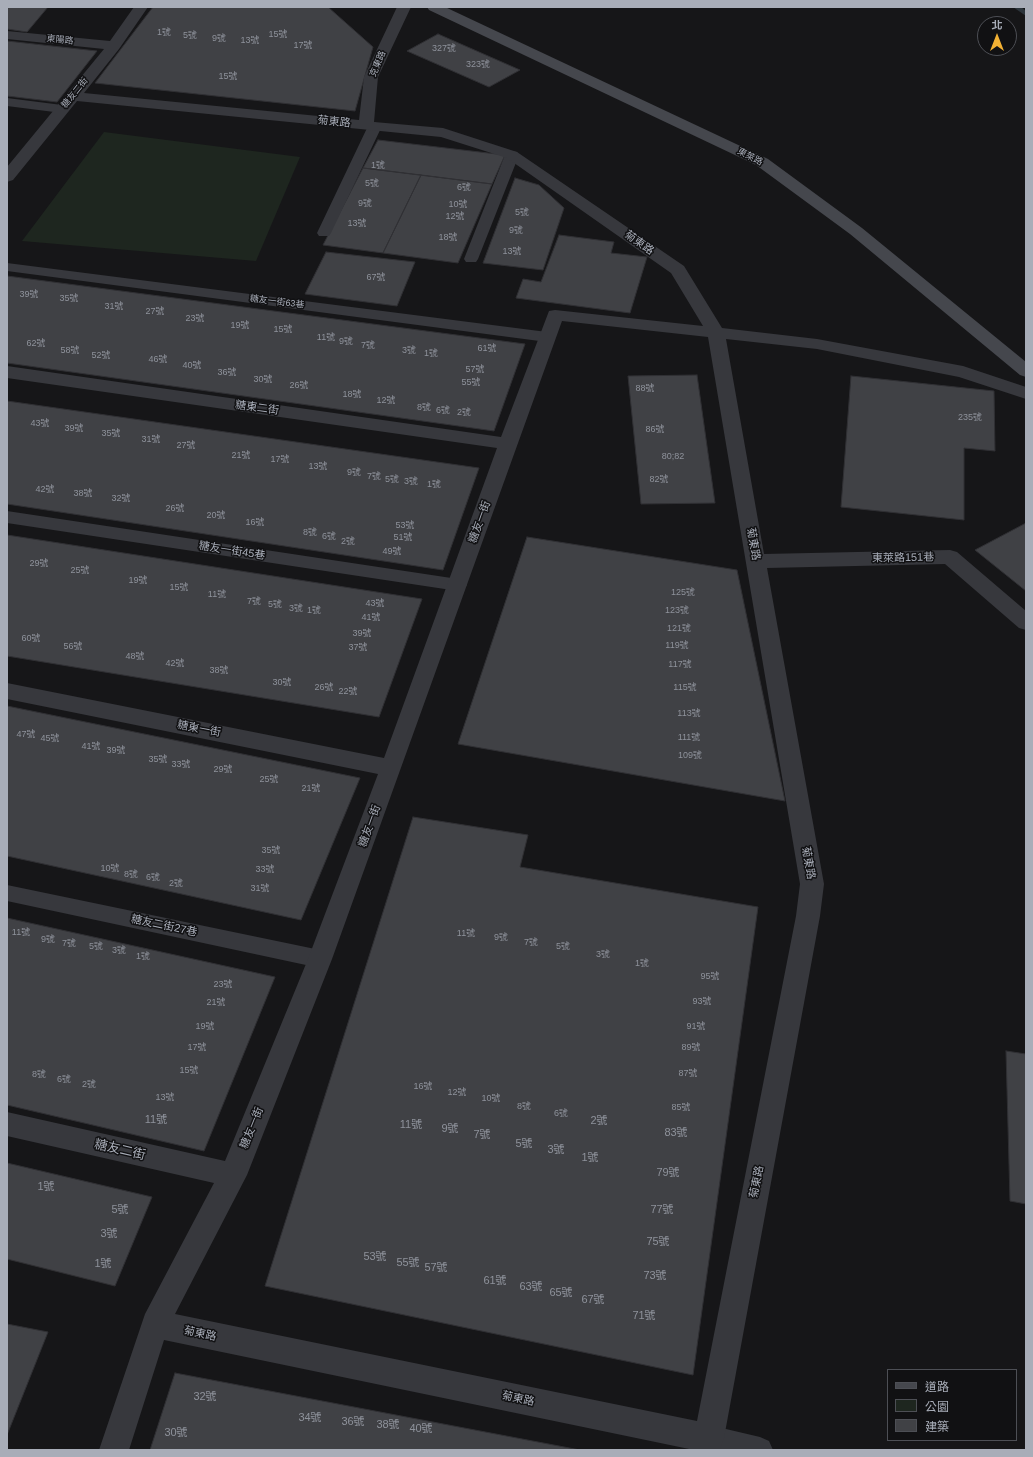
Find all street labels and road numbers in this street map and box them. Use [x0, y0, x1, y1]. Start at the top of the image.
street label: 東陽路 [46, 33, 74, 47]
street label: 克東路 [368, 49, 388, 79]
street label: 糖友二街 [59, 76, 91, 110]
street label: 菊東路 [317, 114, 351, 130]
street label: 東萊路 [736, 146, 764, 168]
street label: 菊東路 [622, 228, 656, 258]
street label: 糖友一街63巷 [249, 293, 305, 311]
street label: 糖東二街 [234, 398, 280, 418]
street label: 糖友一街 [466, 499, 494, 545]
street label: 菊東路 [744, 527, 762, 561]
street label: 糖友一街45巷 [198, 539, 266, 563]
street label: 東萊路151巷 [872, 551, 934, 565]
street label: 糖東一街 [176, 718, 222, 740]
street label: 糖友一街 [356, 803, 384, 849]
street label: 菊東路 [799, 846, 817, 880]
street label: 糖友二街27巷 [130, 913, 198, 939]
street label: 糖友一街 [238, 1105, 266, 1151]
street label: 糖友二街 [93, 1137, 147, 1163]
street label: 菊東路 [747, 1165, 767, 1199]
street label: 菊東路 [182, 1324, 218, 1344]
street label: 菊東路 [500, 1389, 536, 1409]

